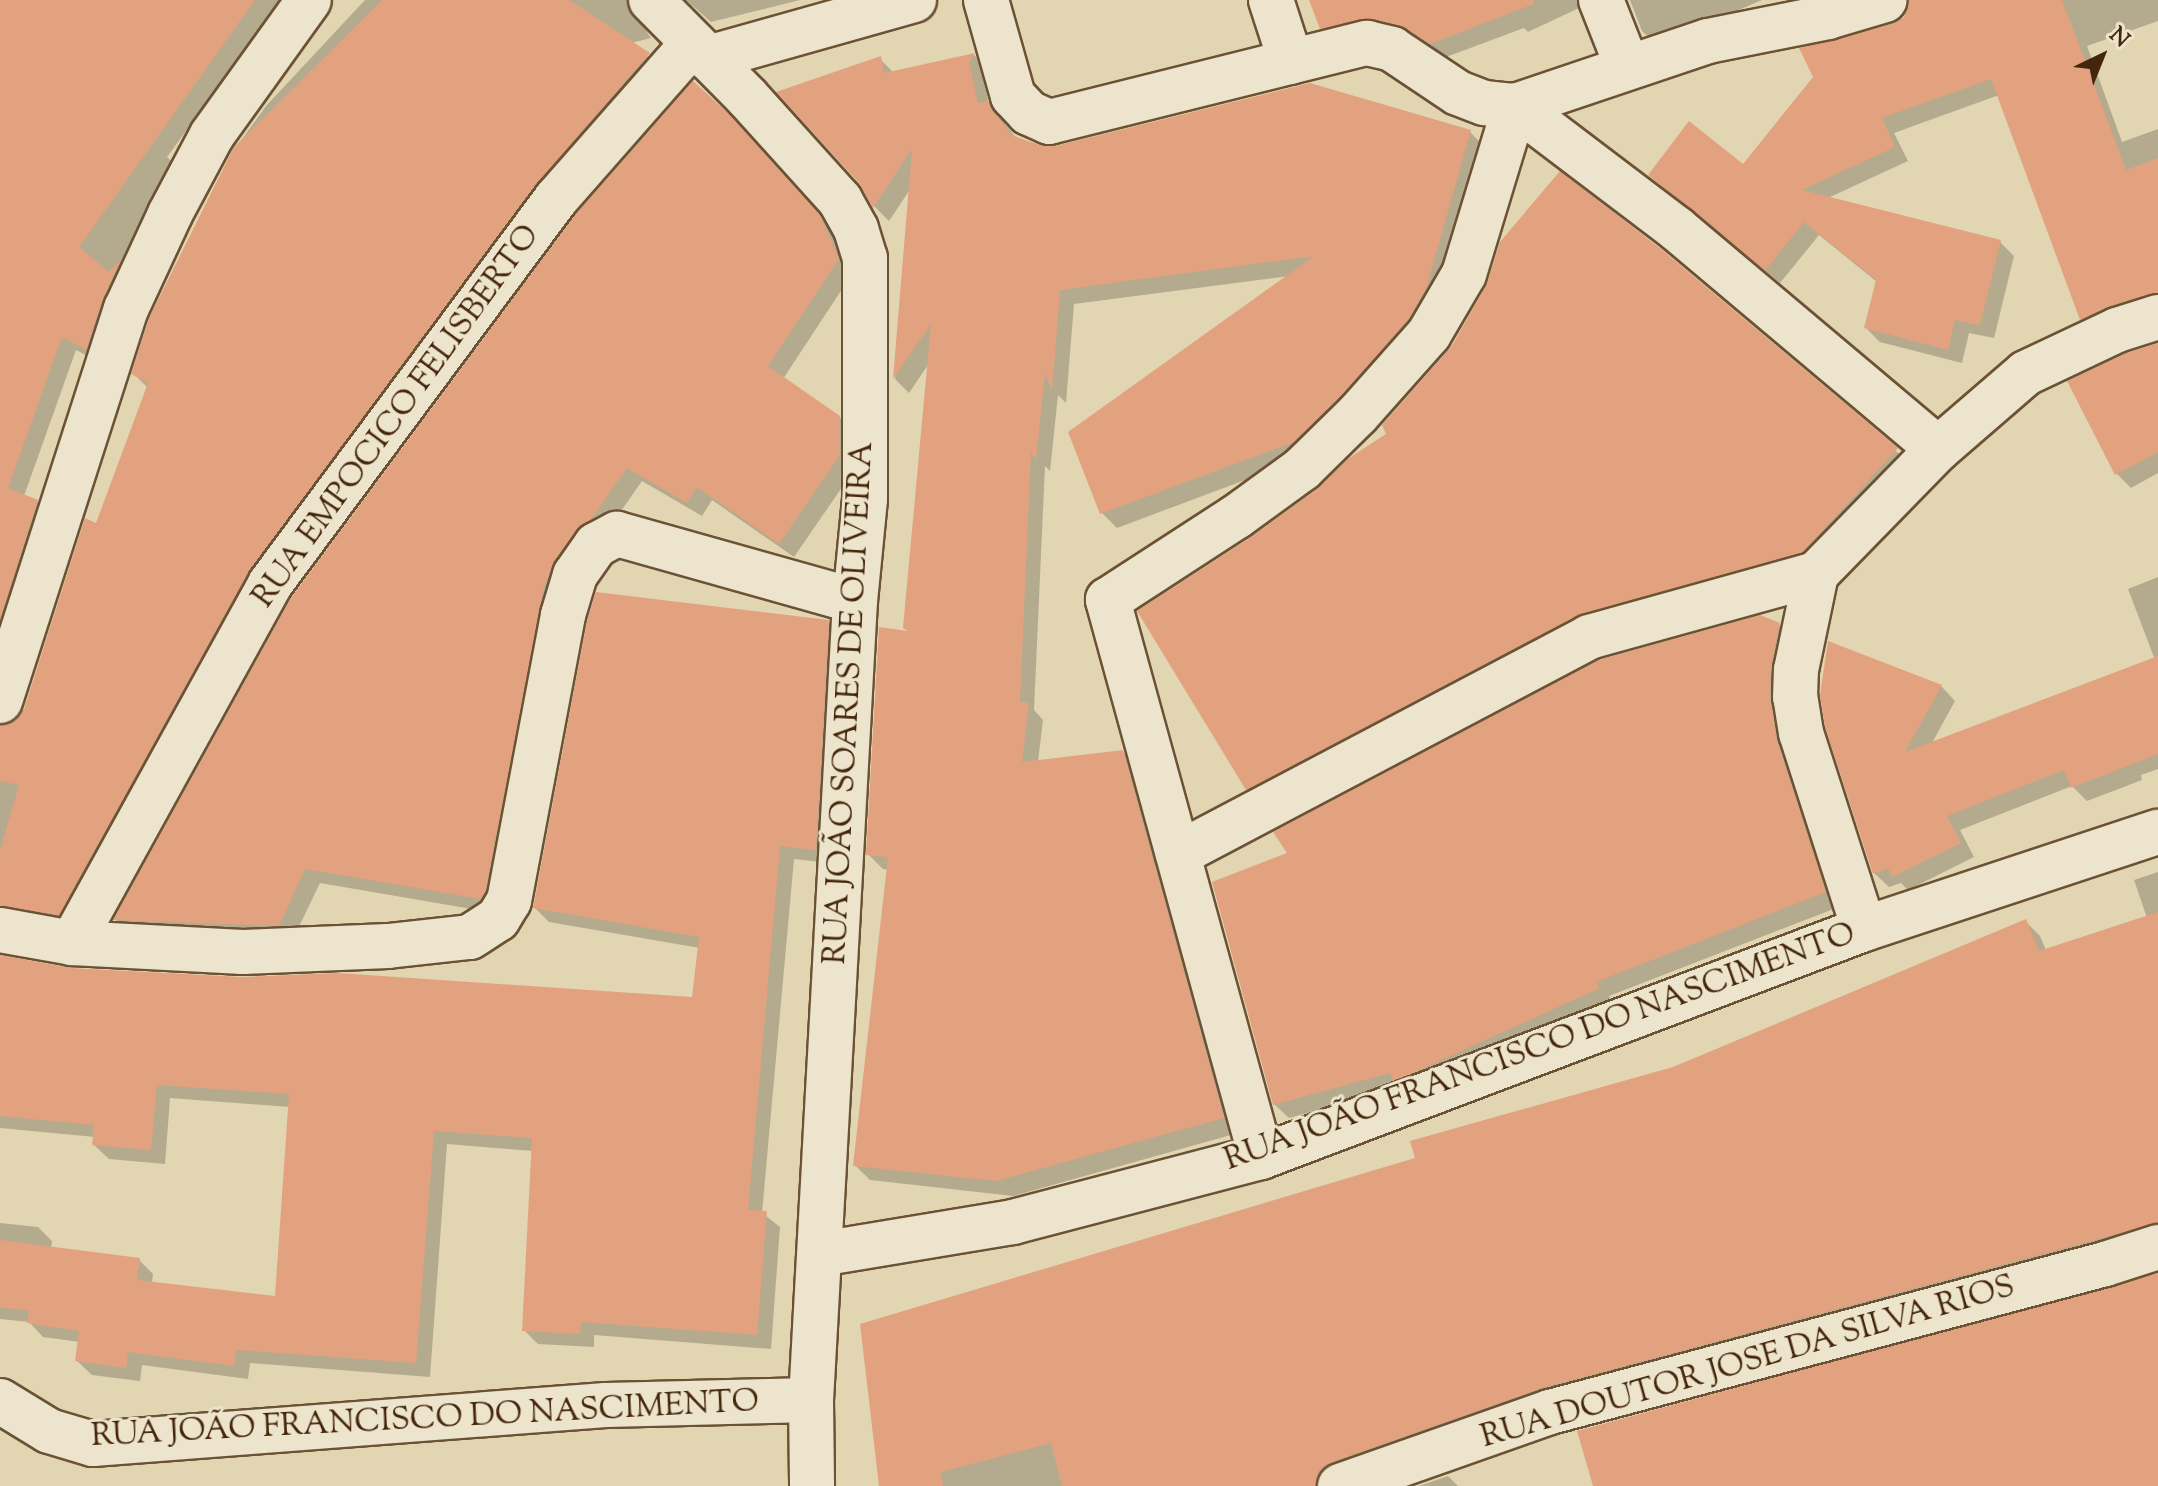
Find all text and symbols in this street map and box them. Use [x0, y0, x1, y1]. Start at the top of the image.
north arrow [2062, 16, 2142, 96]
text: N [2101, 21, 2136, 56]
street label: RUA EMPOCICO FELISBERTO [245, 218, 549, 616]
street label: RUA JOÃO SOARES DE OLIVEIRA [817, 440, 883, 966]
street label: RUA JOÃO FRANCISCO DO NASCIMENTO [1219, 916, 1861, 1180]
street label: RUA DOUTOR JOSE DA SILVA RIOS [1477, 1268, 2019, 1458]
street label: RUA JOÃO FRANCISCO DO NASCIMENTO [90, 1383, 760, 1457]

